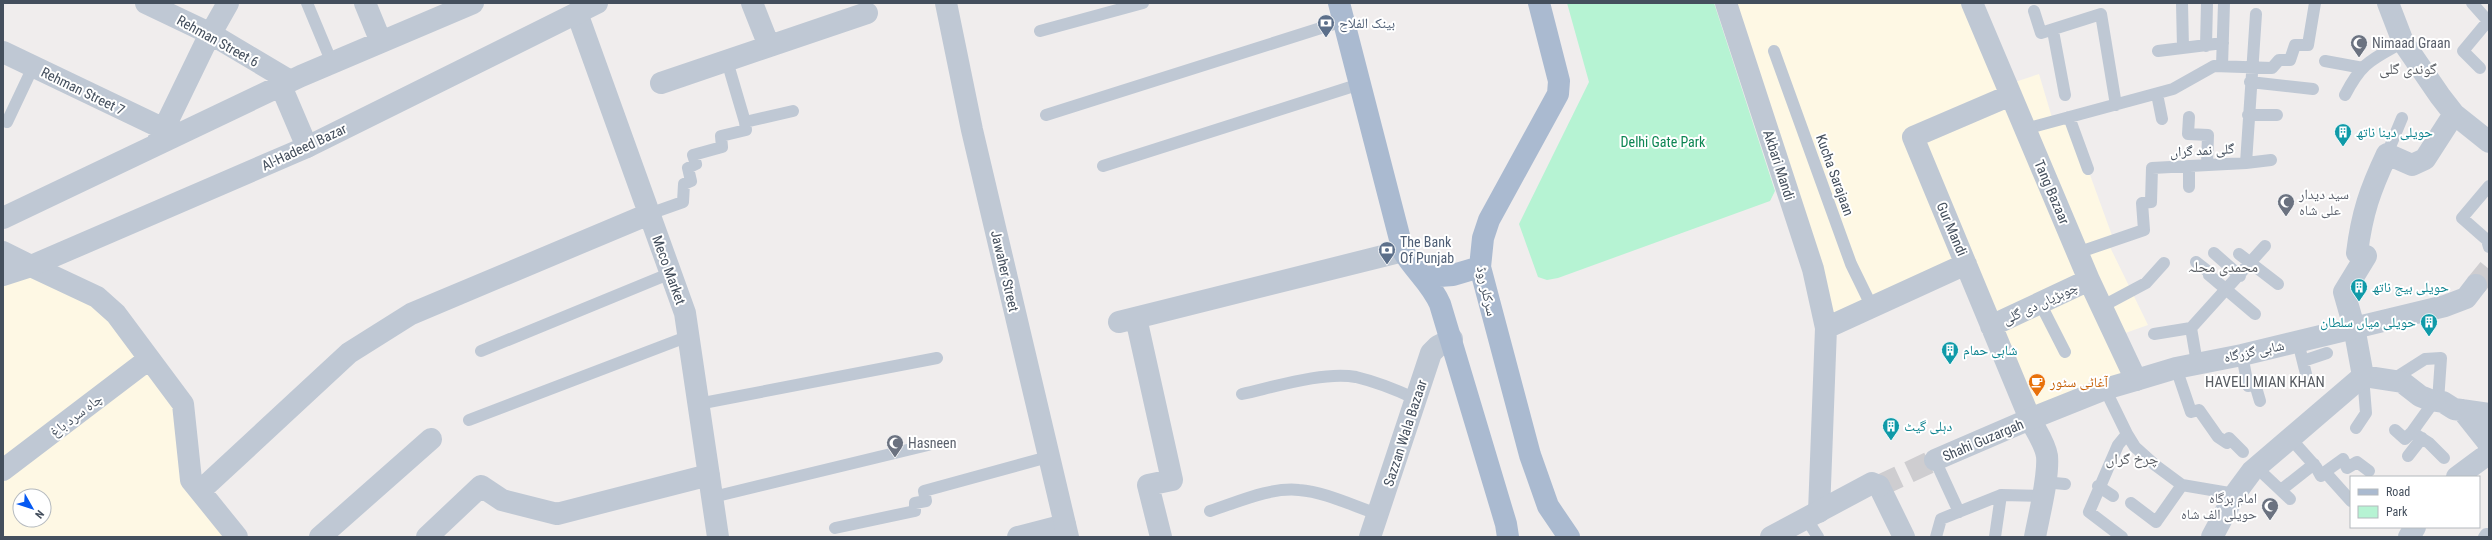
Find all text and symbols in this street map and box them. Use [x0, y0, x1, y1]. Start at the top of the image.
street label: Rehman Street 6 [174, 12, 262, 70]
bank icon: بینک الفلاح [1316, 13, 1336, 38]
place label: بینک الفلاح [1339, 15, 1395, 33]
mosque icon: Nimaad Graan [2349, 33, 2369, 58]
place label: Nimaad Graan [2372, 35, 2450, 51]
district label: گوندی گلی [2379, 60, 2437, 79]
street label: Rehman Street 7 [39, 64, 127, 118]
street label: Al-Hadeed Bazar [259, 120, 349, 174]
building icon: حویلی دینا ناتھ [2333, 122, 2353, 147]
place label: حویلی دینا ناتھ [2356, 124, 2433, 141]
street label: Akbari Mandi [1760, 128, 1798, 202]
street label: Kucha Sarajaan [1813, 132, 1857, 218]
park label: Delhi Gate Park [1621, 134, 1706, 150]
street label: گلی نمد گراں [2169, 140, 2235, 161]
street label: Tang Bazaar [2031, 157, 2073, 227]
place label: سید دیدار علی شاہ [2298, 186, 2349, 219]
mosque icon: سید دیدار علی شاہ [2276, 192, 2296, 217]
street label: Gur Mandi [1934, 200, 1970, 258]
street label: Jawaher Street [988, 229, 1022, 313]
street label: Meco Market [649, 233, 689, 307]
place label: The Bank Of Punjab [1400, 234, 1454, 266]
bank icon: The Bank Of Punjab [1377, 240, 1397, 265]
district label: محمدی محلہ [2188, 258, 2258, 277]
street label: سرکلر روڈ [1473, 265, 1500, 318]
building icon: حویلی بیج ناتھ [2349, 277, 2369, 302]
street label: چوہڑیاں دی گلی [2000, 279, 2081, 328]
place label: حویلی بیج ناتھ [2372, 279, 2449, 297]
building icon: حویلی میاں سلطان [2419, 312, 2439, 337]
place label: حویلی میاں سلطان [2320, 314, 2416, 331]
street label: شاہی گزرگاہ [2222, 337, 2286, 366]
building icon: شاہی حمام [1940, 340, 1960, 365]
place label: شاہی حمام [1963, 342, 2018, 360]
cafe icon: آغاٹی سٹور [2027, 372, 2047, 397]
district label: HAVELI MIAN KHAN [2205, 373, 2325, 391]
place label: آغاٹی سٹور [2049, 374, 2108, 391]
street label: Sazzan Wala Bazaar [1380, 378, 1430, 488]
street label: چاہ سرد باغ [47, 390, 106, 441]
building icon: دہلی گیٹ [1881, 416, 1901, 441]
street label: Shahi Guzargah [1940, 416, 2026, 464]
place label: دہلی گیٹ [1904, 418, 1952, 435]
mosque icon: Hasneen [885, 433, 905, 458]
place label: Hasneen [908, 435, 956, 451]
district label: چرخ گراں [2105, 450, 2159, 469]
legend [2350, 476, 2480, 528]
text: Road [2386, 485, 2410, 499]
north arrow [12, 488, 52, 528]
place label: امام برگاہ حویلی الف شاہ [2181, 490, 2257, 523]
mosque icon: امام برگاہ حویلی الف شاہ [2260, 496, 2280, 521]
text: Park [2386, 505, 2408, 519]
text: N [32, 507, 47, 521]

